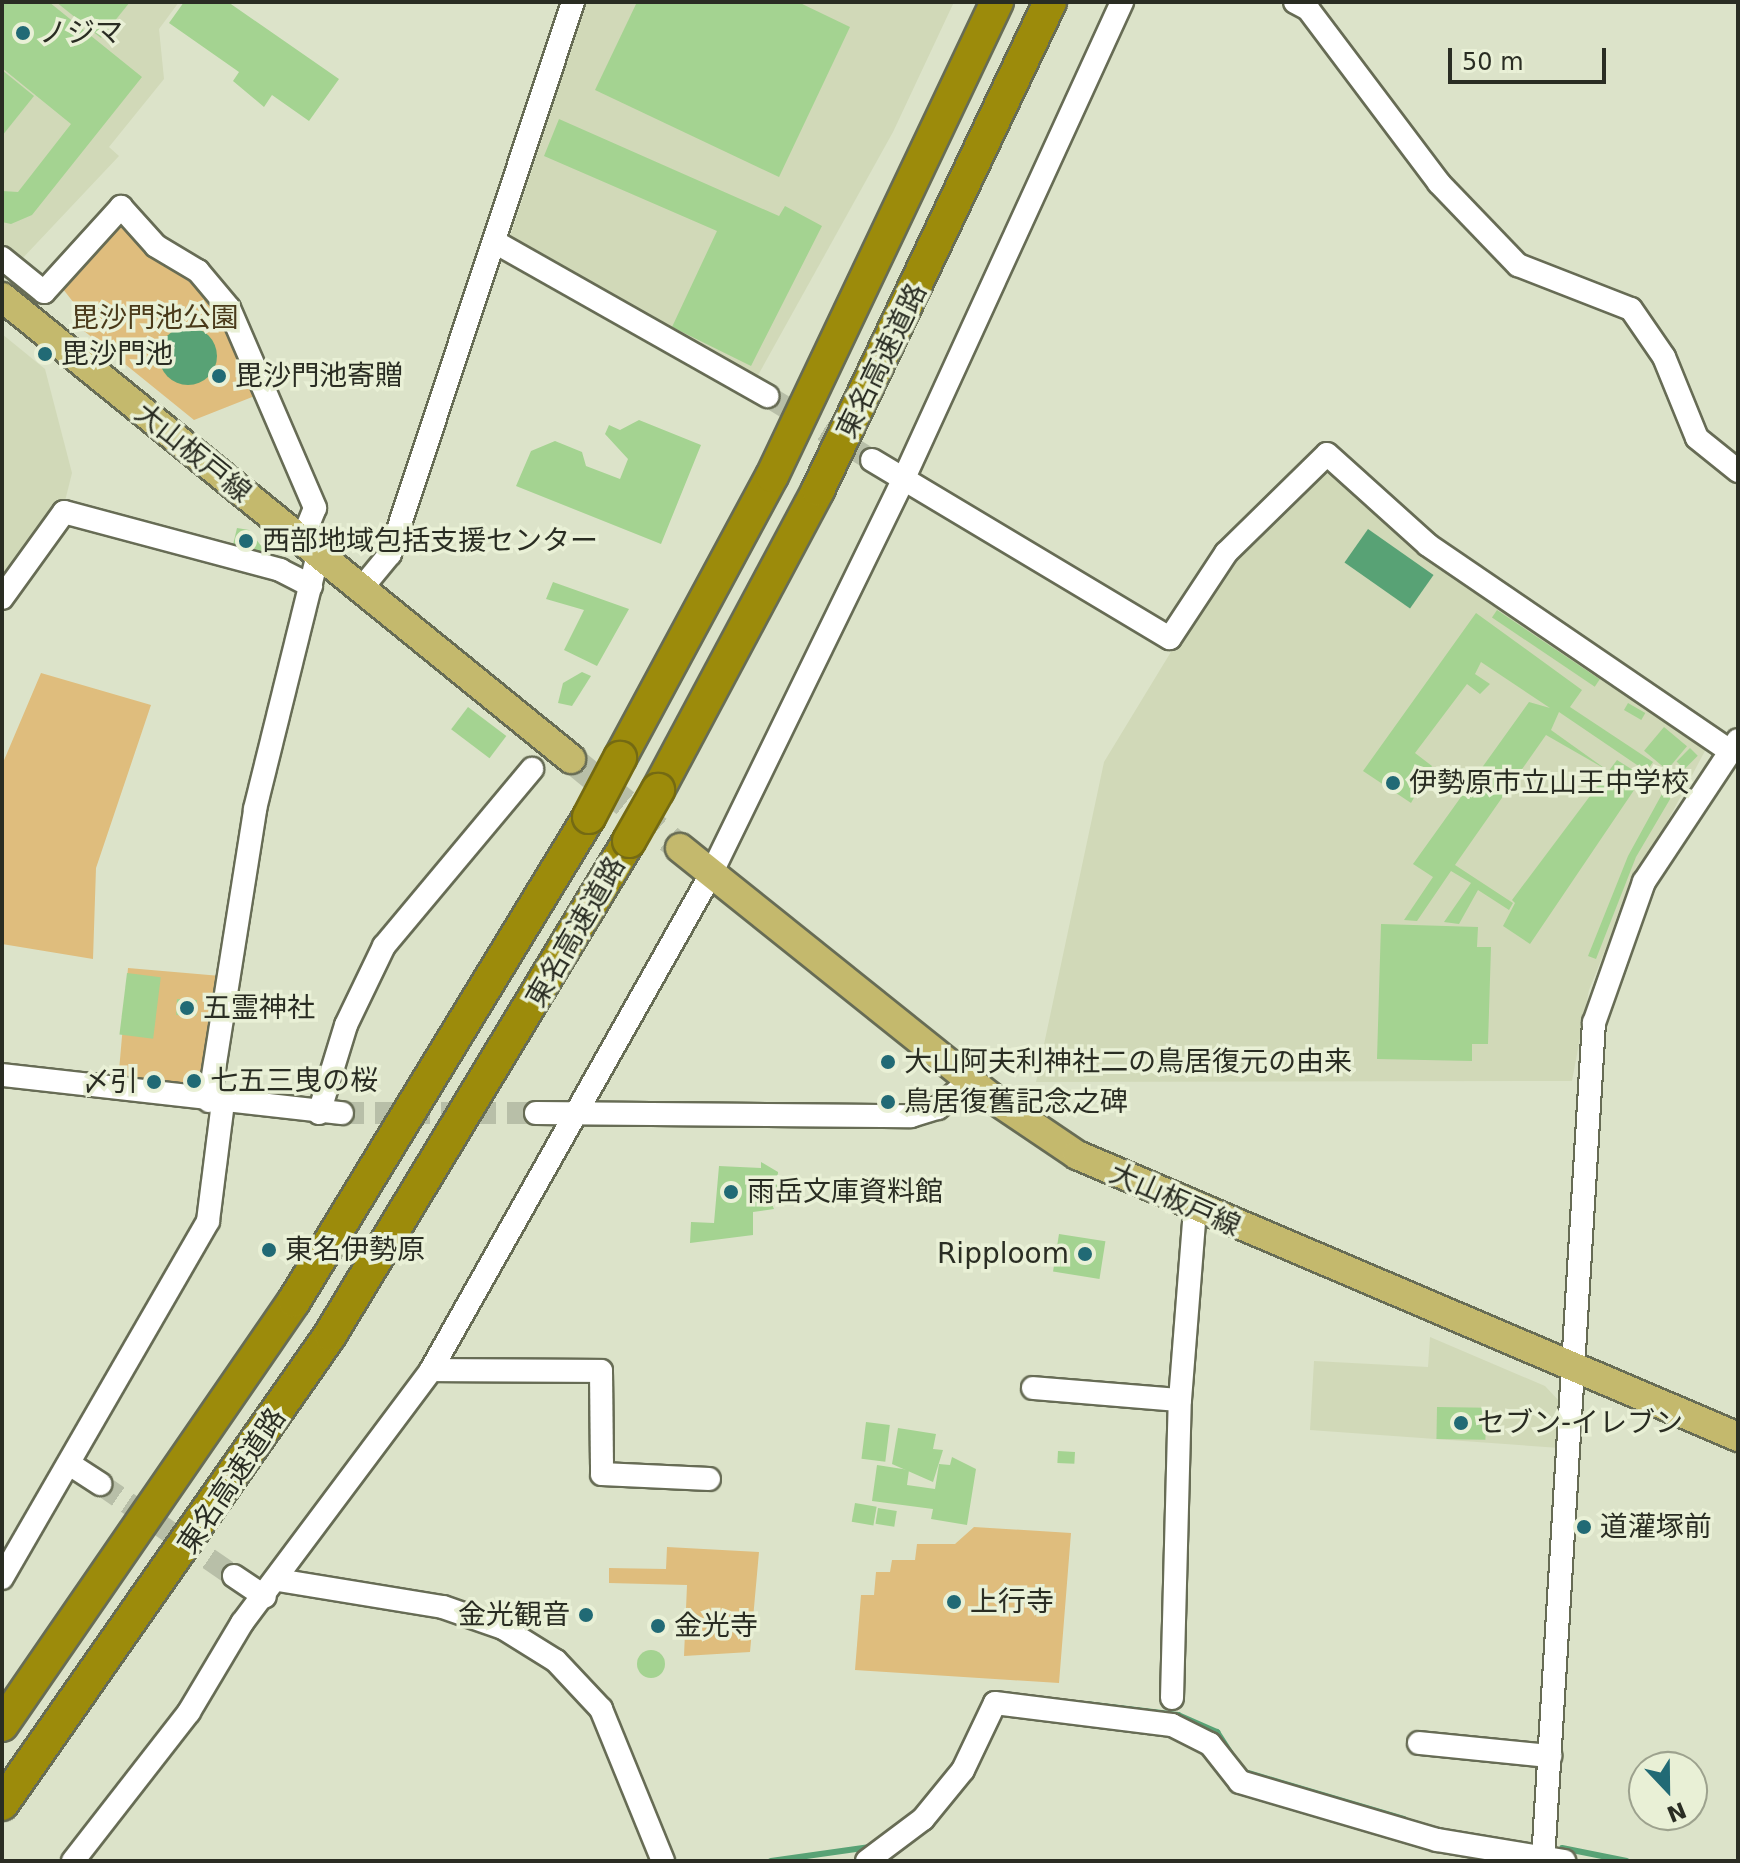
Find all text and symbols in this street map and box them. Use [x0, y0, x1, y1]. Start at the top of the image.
place label: ノジマ [39, 16, 123, 50]
marker: ノジマ [14, 24, 32, 42]
scale bar [1452, 32, 1610, 82]
text: 50 m [1462, 48, 1524, 76]
street label: 東名高速道路 [830, 278, 934, 444]
park label: 毘沙門池公園 [71, 301, 239, 335]
place label: 毘沙門池 [61, 337, 173, 371]
marker: 毘沙門池 [36, 345, 54, 363]
place label: 毘沙門池寄贈 [235, 359, 403, 393]
marker: 毘沙門池寄贈 [210, 367, 228, 385]
street label: 大山板戸線 [128, 396, 258, 510]
place label: 西部地域包括支援センター [262, 524, 598, 558]
marker: 西部地域包括支援センター [237, 532, 255, 550]
place label: 伊勢原市立山王中学校 [1409, 766, 1689, 800]
marker: 伊勢原市立山王中学校 [1384, 774, 1402, 792]
street label: 東名高速道路 [519, 851, 633, 1013]
place label: 五霊神社 [203, 991, 315, 1025]
marker: 五霊神社 [178, 999, 196, 1017]
place label: 大山阿夫利神社二の鳥居復元の由来 [904, 1045, 1352, 1079]
marker: 大山阿夫利神社二の鳥居復元の由来 [879, 1053, 897, 1071]
place label: 七五三曳の桜 [210, 1064, 378, 1098]
place label: 〆引 [82, 1065, 138, 1099]
marker: 七五三曳の桜 [185, 1072, 203, 1090]
marker: 〆引 [145, 1073, 163, 1091]
place label: 鳥居復舊記念之碑 [904, 1085, 1128, 1119]
marker: 鳥居復舊記念之碑 [879, 1093, 897, 1111]
street label: 大山板戸線 [1104, 1156, 1246, 1244]
place label: 雨岳文庫資料館 [747, 1175, 943, 1209]
marker: 雨岳文庫資料館 [722, 1183, 740, 1201]
place label: 東名伊勢原 [285, 1233, 425, 1267]
place label: Ripploom [937, 1237, 1069, 1271]
marker: 東名伊勢原 [260, 1241, 278, 1259]
marker: Ripploom [1076, 1245, 1094, 1263]
street label: 東名高速道路 [171, 1402, 293, 1560]
place label: セブン-イレブン [1477, 1406, 1683, 1440]
marker: セブン-イレブン [1452, 1414, 1470, 1432]
place label: 道灌塚前 [1600, 1510, 1712, 1544]
marker: 道灌塚前 [1575, 1518, 1593, 1536]
place label: 上行寺 [970, 1585, 1054, 1619]
marker: 上行寺 [945, 1593, 963, 1611]
place label: 金光観音 [458, 1598, 570, 1632]
marker: 金光観音 [577, 1606, 595, 1624]
place label: 金光寺 [674, 1609, 758, 1643]
marker: 金光寺 [649, 1617, 667, 1635]
north arrow [1628, 1751, 1708, 1831]
text: N [1663, 1797, 1690, 1827]

